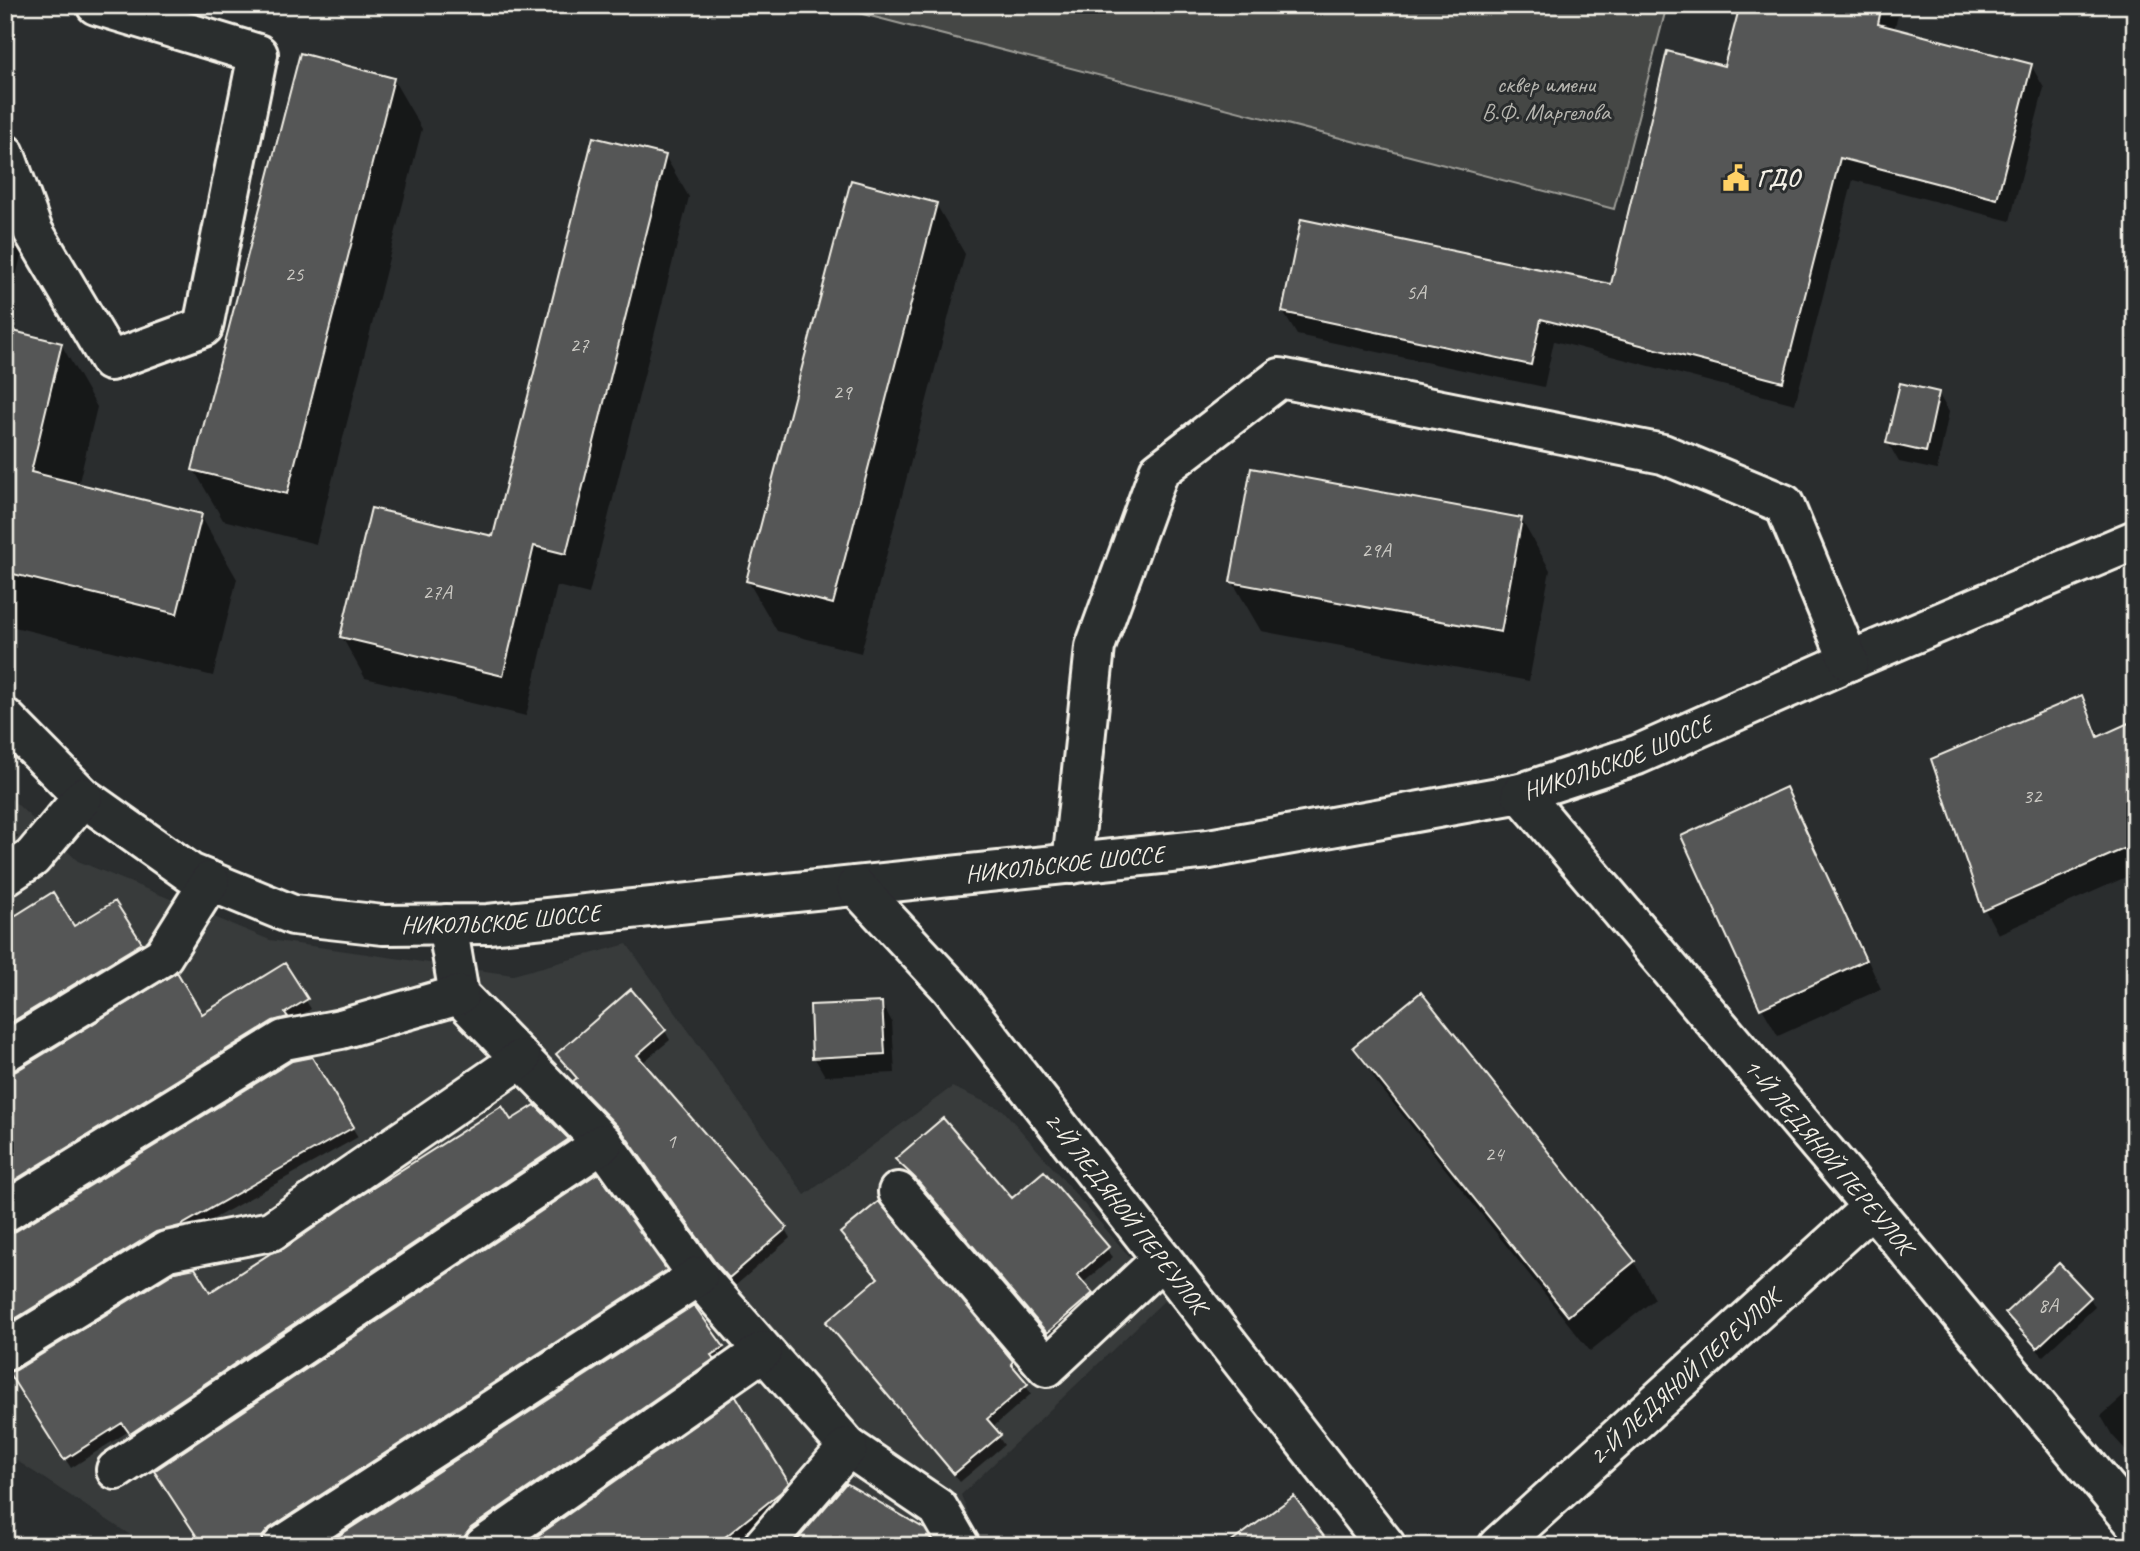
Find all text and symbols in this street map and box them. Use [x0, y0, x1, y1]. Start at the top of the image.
park label: сквер имени В.Ф. Маргелова [1482, 69, 1612, 127]
public building icon: ГДО [1721, 163, 1751, 193]
place label: ГДО [1757, 163, 1802, 193]
house number: 25 [285, 261, 305, 287]
house number: 5А [1406, 279, 1427, 305]
house number: 27 [570, 332, 590, 358]
house number: 29 [833, 379, 853, 405]
house number: 29А [1361, 537, 1392, 563]
house number: 27А [422, 579, 453, 605]
street label: НИКОЛЬСКОЕ ШОССЕ [1519, 707, 1720, 806]
house number: 32 [2023, 783, 2043, 809]
street label: НИКОЛЬСКОЕ ШОССЕ [964, 838, 1169, 889]
street label: НИКОЛЬСКОЕ ШОССЕ [401, 897, 605, 940]
street label: 1-Й ЛЕДЯНОЙ ПЕРЕУЛОК [1737, 1052, 1923, 1264]
street label: 2-Й ЛЕДЯНОЙ ПЕРЕУЛОК [1038, 1106, 1217, 1323]
house number: 1 [666, 1128, 677, 1154]
house number: 24 [1485, 1141, 1506, 1167]
street label: 2-Й ЛЕДЯНОЙ ПЕРЕУЛОК [1583, 1279, 1790, 1471]
house number: 8А [2038, 1292, 2059, 1318]

